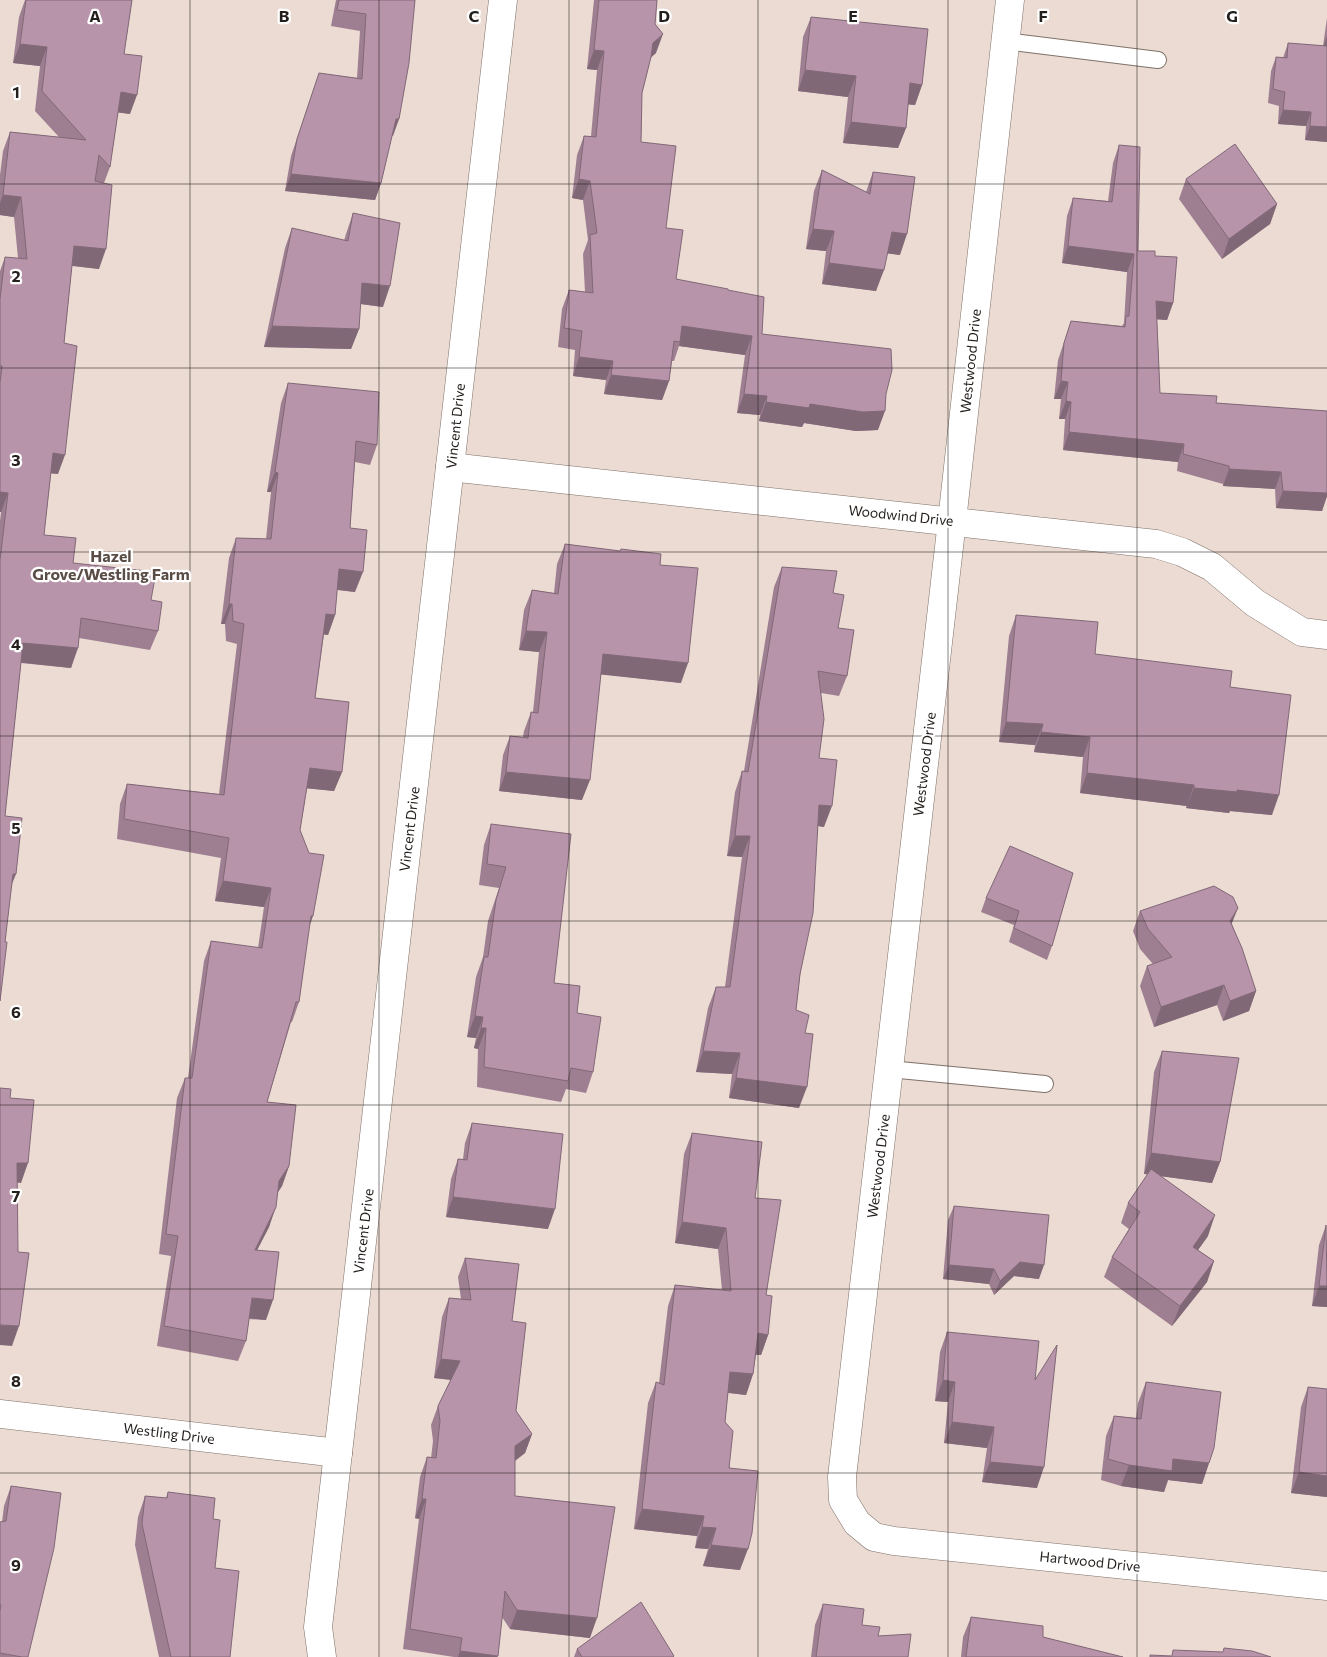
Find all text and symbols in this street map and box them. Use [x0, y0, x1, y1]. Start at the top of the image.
text: A [89, 6, 101, 25]
text: B [279, 6, 290, 25]
text: C [469, 6, 480, 25]
text: D [658, 6, 670, 25]
text: E [848, 6, 858, 25]
text: F [1038, 6, 1048, 25]
text: G [1226, 6, 1238, 25]
text: 1 [12, 82, 20, 101]
text: 2 [11, 266, 21, 285]
street label: Westwood Drive [956, 308, 984, 414]
street label: Vincent Drive [442, 382, 468, 470]
text: 3 [11, 450, 21, 469]
street label: Woodwind Drive [848, 501, 954, 529]
district label: Hazel Grove/Westling Farm [32, 546, 190, 583]
text: 4 [11, 634, 21, 653]
street label: Westwood Drive [909, 711, 939, 817]
street label: Vincent Drive [395, 785, 423, 873]
text: 5 [11, 818, 21, 837]
text: 6 [11, 1002, 21, 1021]
street label: Westwood Drive [863, 1113, 893, 1219]
text: 7 [12, 1186, 21, 1205]
street label: Vincent Drive [349, 1187, 377, 1275]
text: 8 [11, 1371, 21, 1390]
street label: Westling Drive [122, 1419, 216, 1447]
street label: Hartwood Drive [1039, 1547, 1141, 1575]
text: 9 [11, 1555, 21, 1574]

